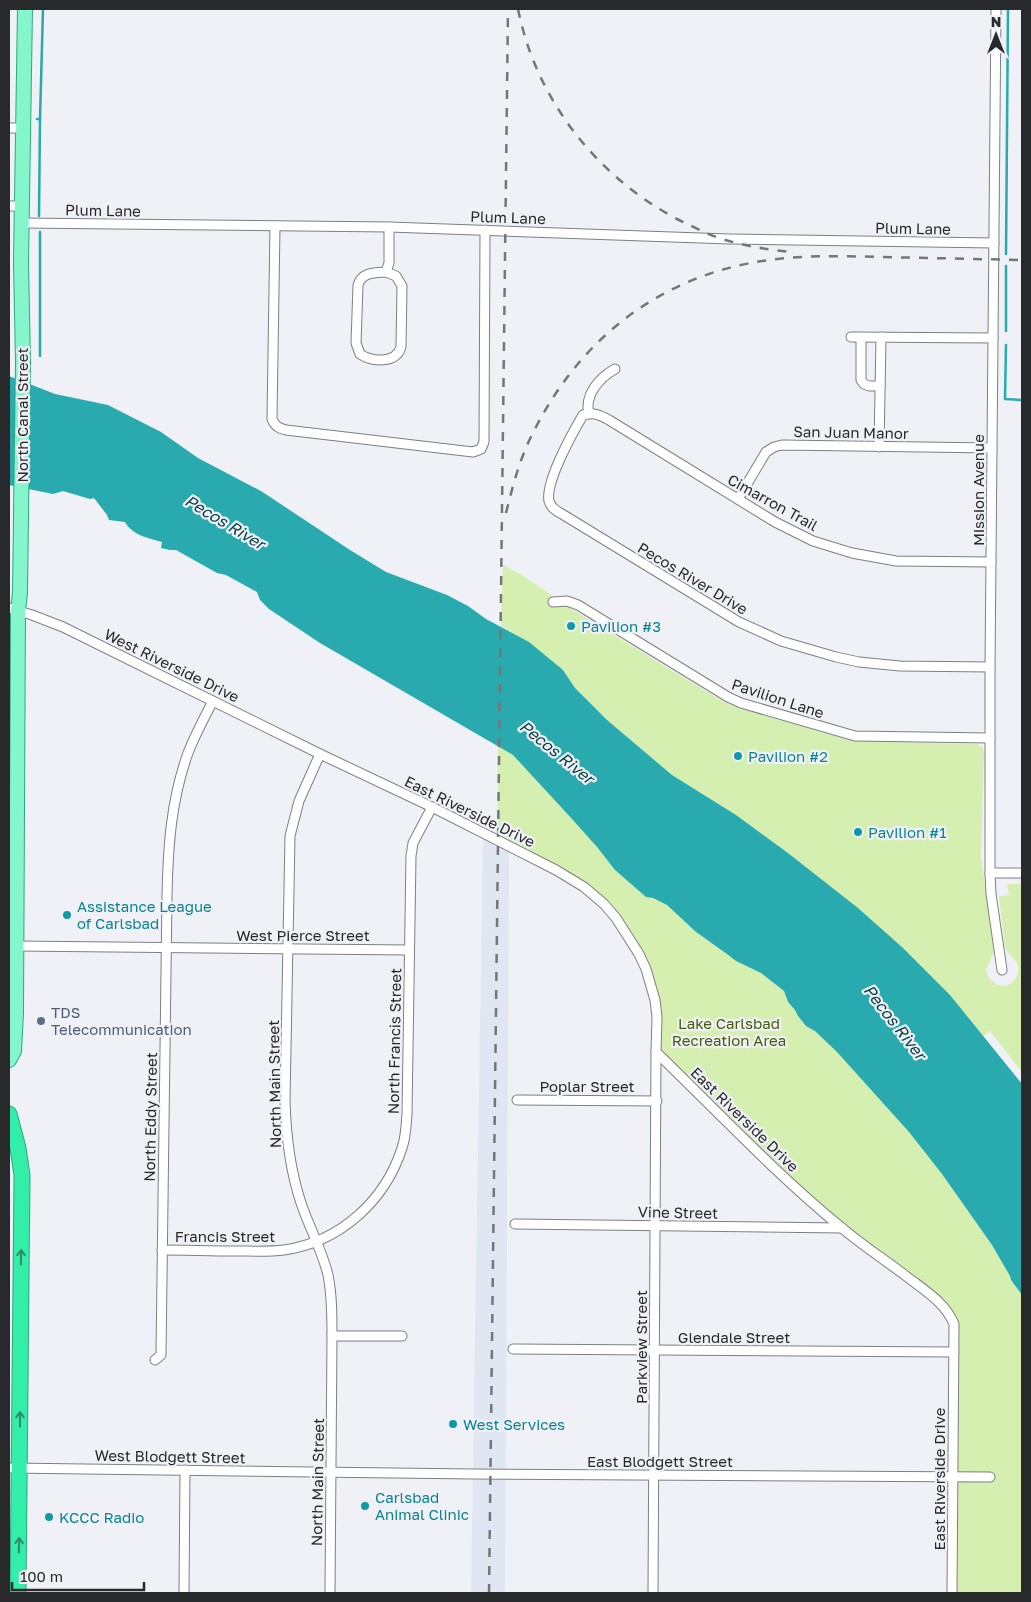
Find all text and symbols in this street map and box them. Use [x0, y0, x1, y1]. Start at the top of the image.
north arrow [971, 10, 1021, 60]
text: N [991, 13, 1001, 30]
street label: Plum Lane [65, 200, 141, 220]
street label: Plum Lane [470, 207, 547, 227]
street label: Plum Lane [875, 218, 951, 238]
street label: North Canal Street [13, 348, 31, 482]
street label: San Juan Manor [793, 422, 909, 442]
street label: Mission Avenue [969, 434, 987, 546]
street label: Cimarron Trail [725, 470, 821, 534]
water label: Pecos River [181, 490, 271, 555]
street label: Pecos River Drive [635, 538, 751, 618]
place label: Pavilion #3 [581, 617, 661, 635]
marker: Pavilion #3 [565, 620, 577, 632]
street label: West Riverside Drive [102, 624, 243, 706]
street label: Pavilion Lane [729, 675, 827, 722]
water label: Pecos River [516, 716, 600, 790]
place label: Pavilion #2 [748, 747, 828, 765]
marker: Pavilion #2 [732, 750, 744, 762]
street label: East Riverside Drive [402, 772, 538, 851]
place label: Pavilion #1 [868, 823, 947, 841]
marker: Pavilion #1 [852, 826, 864, 838]
place label: Assistance League of Carlsbad [77, 897, 212, 932]
marker: Assistance League of Carlsbad [61, 909, 73, 921]
street label: West Pierce Street [236, 926, 370, 944]
street label: North Francis Street [384, 968, 404, 1114]
water label: Pecos River [859, 980, 932, 1066]
place label: TDS Telecommunication [51, 1003, 192, 1038]
park label: Lake Carlsbad Recreation Area [672, 1014, 786, 1049]
marker: TDS Telecommunication [35, 1015, 47, 1027]
street label: North Main Street [264, 1020, 284, 1148]
street label: North Eddy Street [140, 1052, 160, 1182]
street label: East Riverside Drive [687, 1063, 803, 1175]
street label: Poplar Street [539, 1077, 635, 1095]
street label: Vine Street [638, 1202, 718, 1222]
street label: Francis Street [175, 1227, 275, 1245]
one-way arrow [16, 1249, 26, 1265]
street label: Parkview Street [632, 1290, 650, 1404]
street label: Glendale Street [678, 1328, 790, 1346]
street label: East Riverside Drive [930, 1407, 948, 1550]
one-way arrow [15, 1411, 25, 1428]
place label: West Services [463, 1415, 565, 1433]
street label: North Main Street [307, 1418, 327, 1546]
marker: West Services [447, 1418, 459, 1430]
street label: West Blodgett Street [94, 1446, 246, 1466]
street label: East Blodgett Street [587, 1452, 733, 1470]
place label: Carlsbad Animal Clinic [375, 1488, 469, 1523]
marker: Carlsbad Animal Clinic [359, 1500, 371, 1512]
place label: KCCC Radio [59, 1508, 144, 1526]
marker: KCCC Radio [43, 1511, 55, 1523]
one-way arrow [14, 1537, 24, 1553]
scale bar [12, 1560, 145, 1592]
text: 100 m [20, 1567, 63, 1585]

